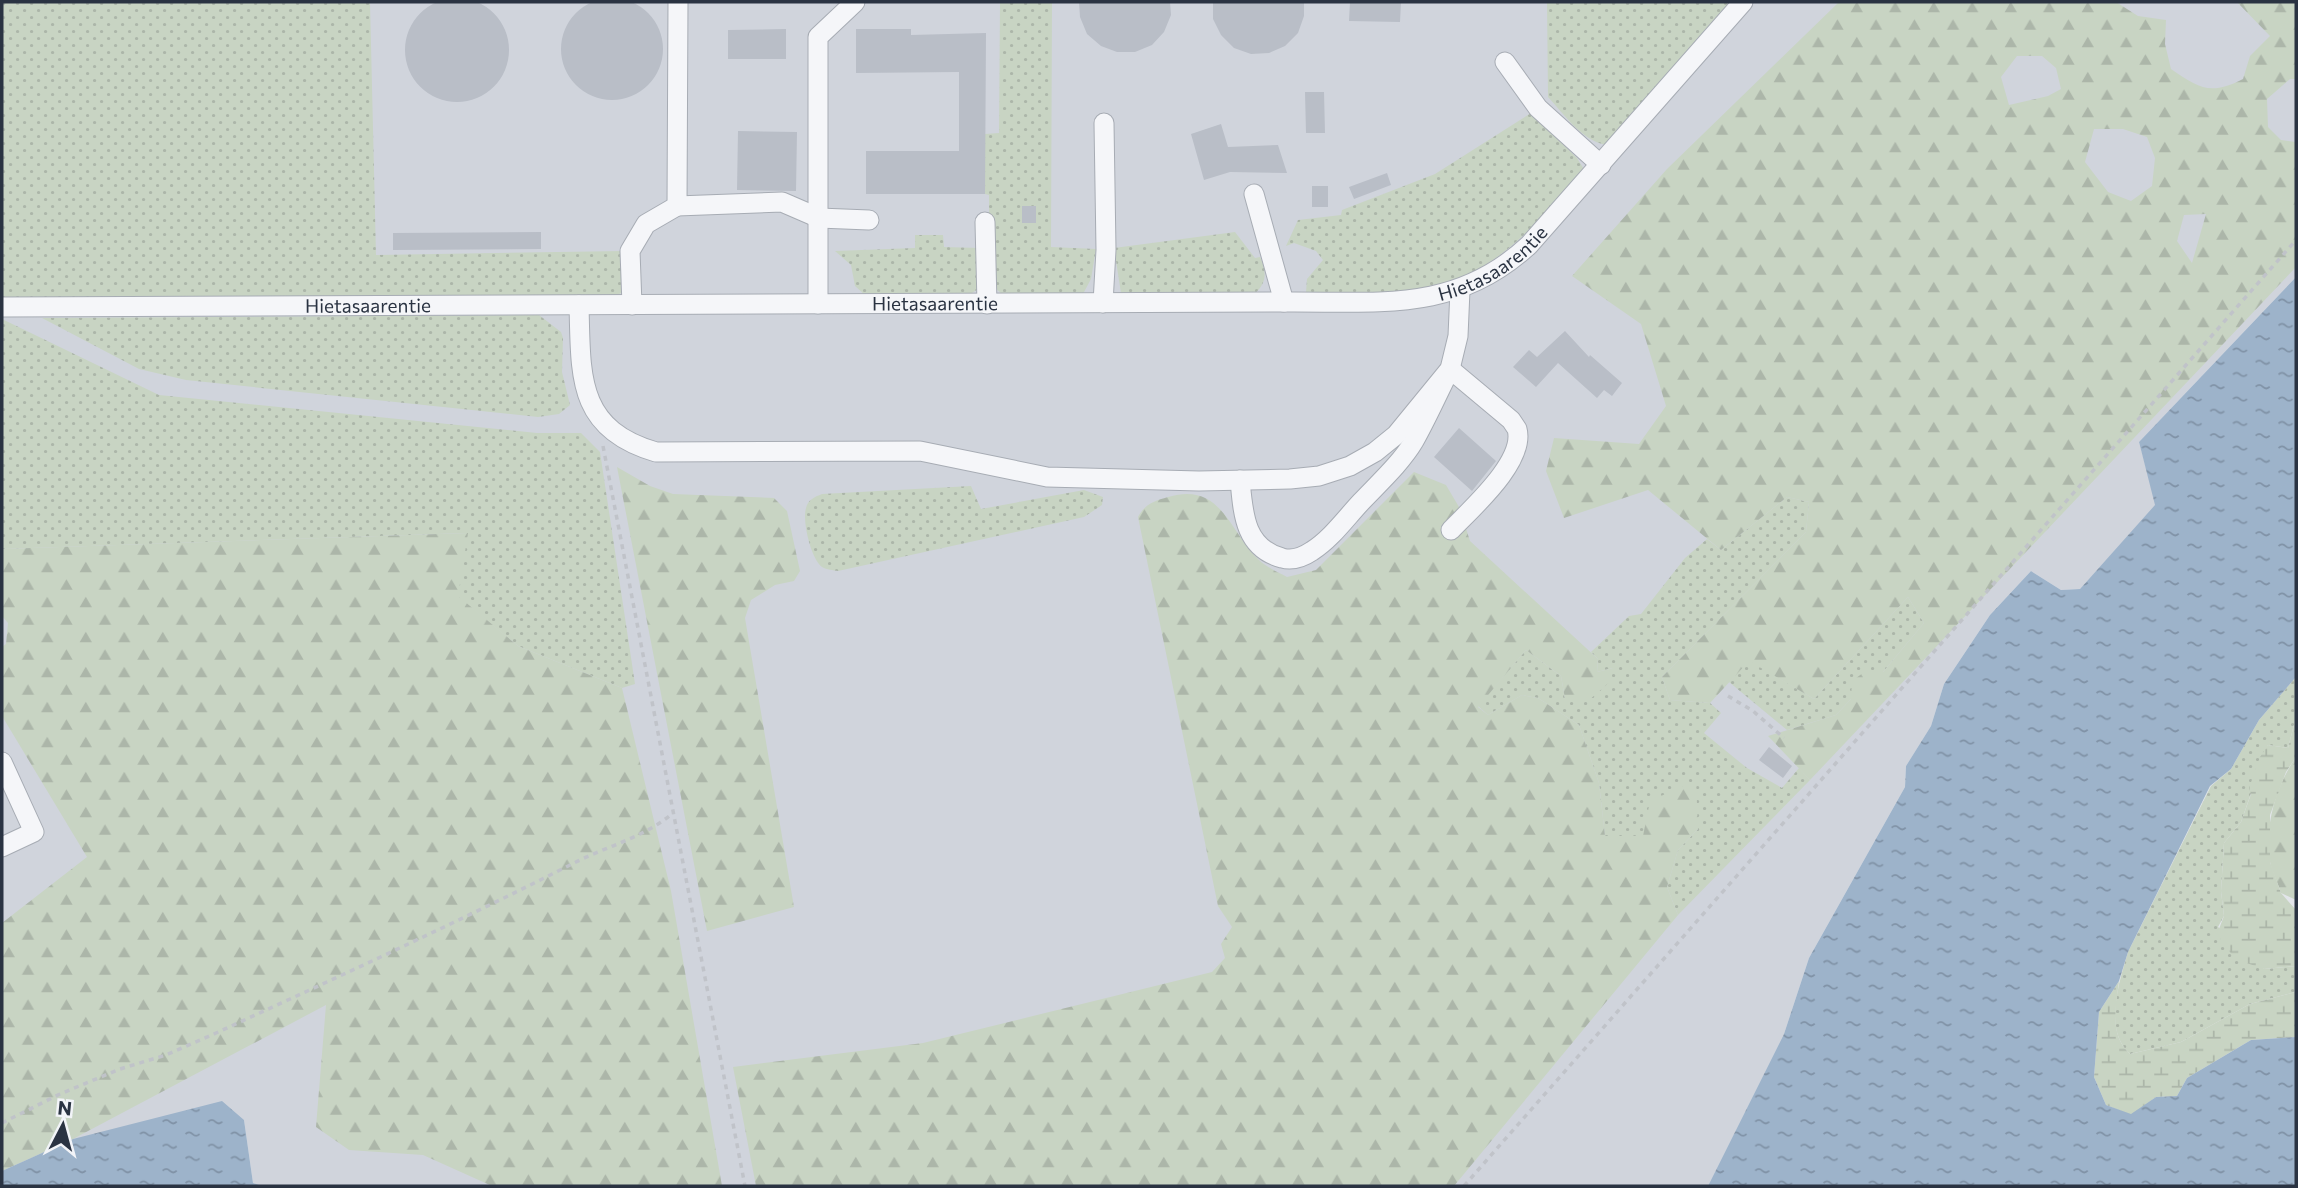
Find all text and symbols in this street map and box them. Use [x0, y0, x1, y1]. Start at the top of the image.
street label: Hietasaarentie [1435, 221, 1552, 305]
street label: Hietasaarentie [872, 291, 998, 315]
street label: Hietasaarentie [305, 293, 431, 317]
north arrow [28, 1090, 98, 1160]
text: N [57, 1095, 73, 1120]

